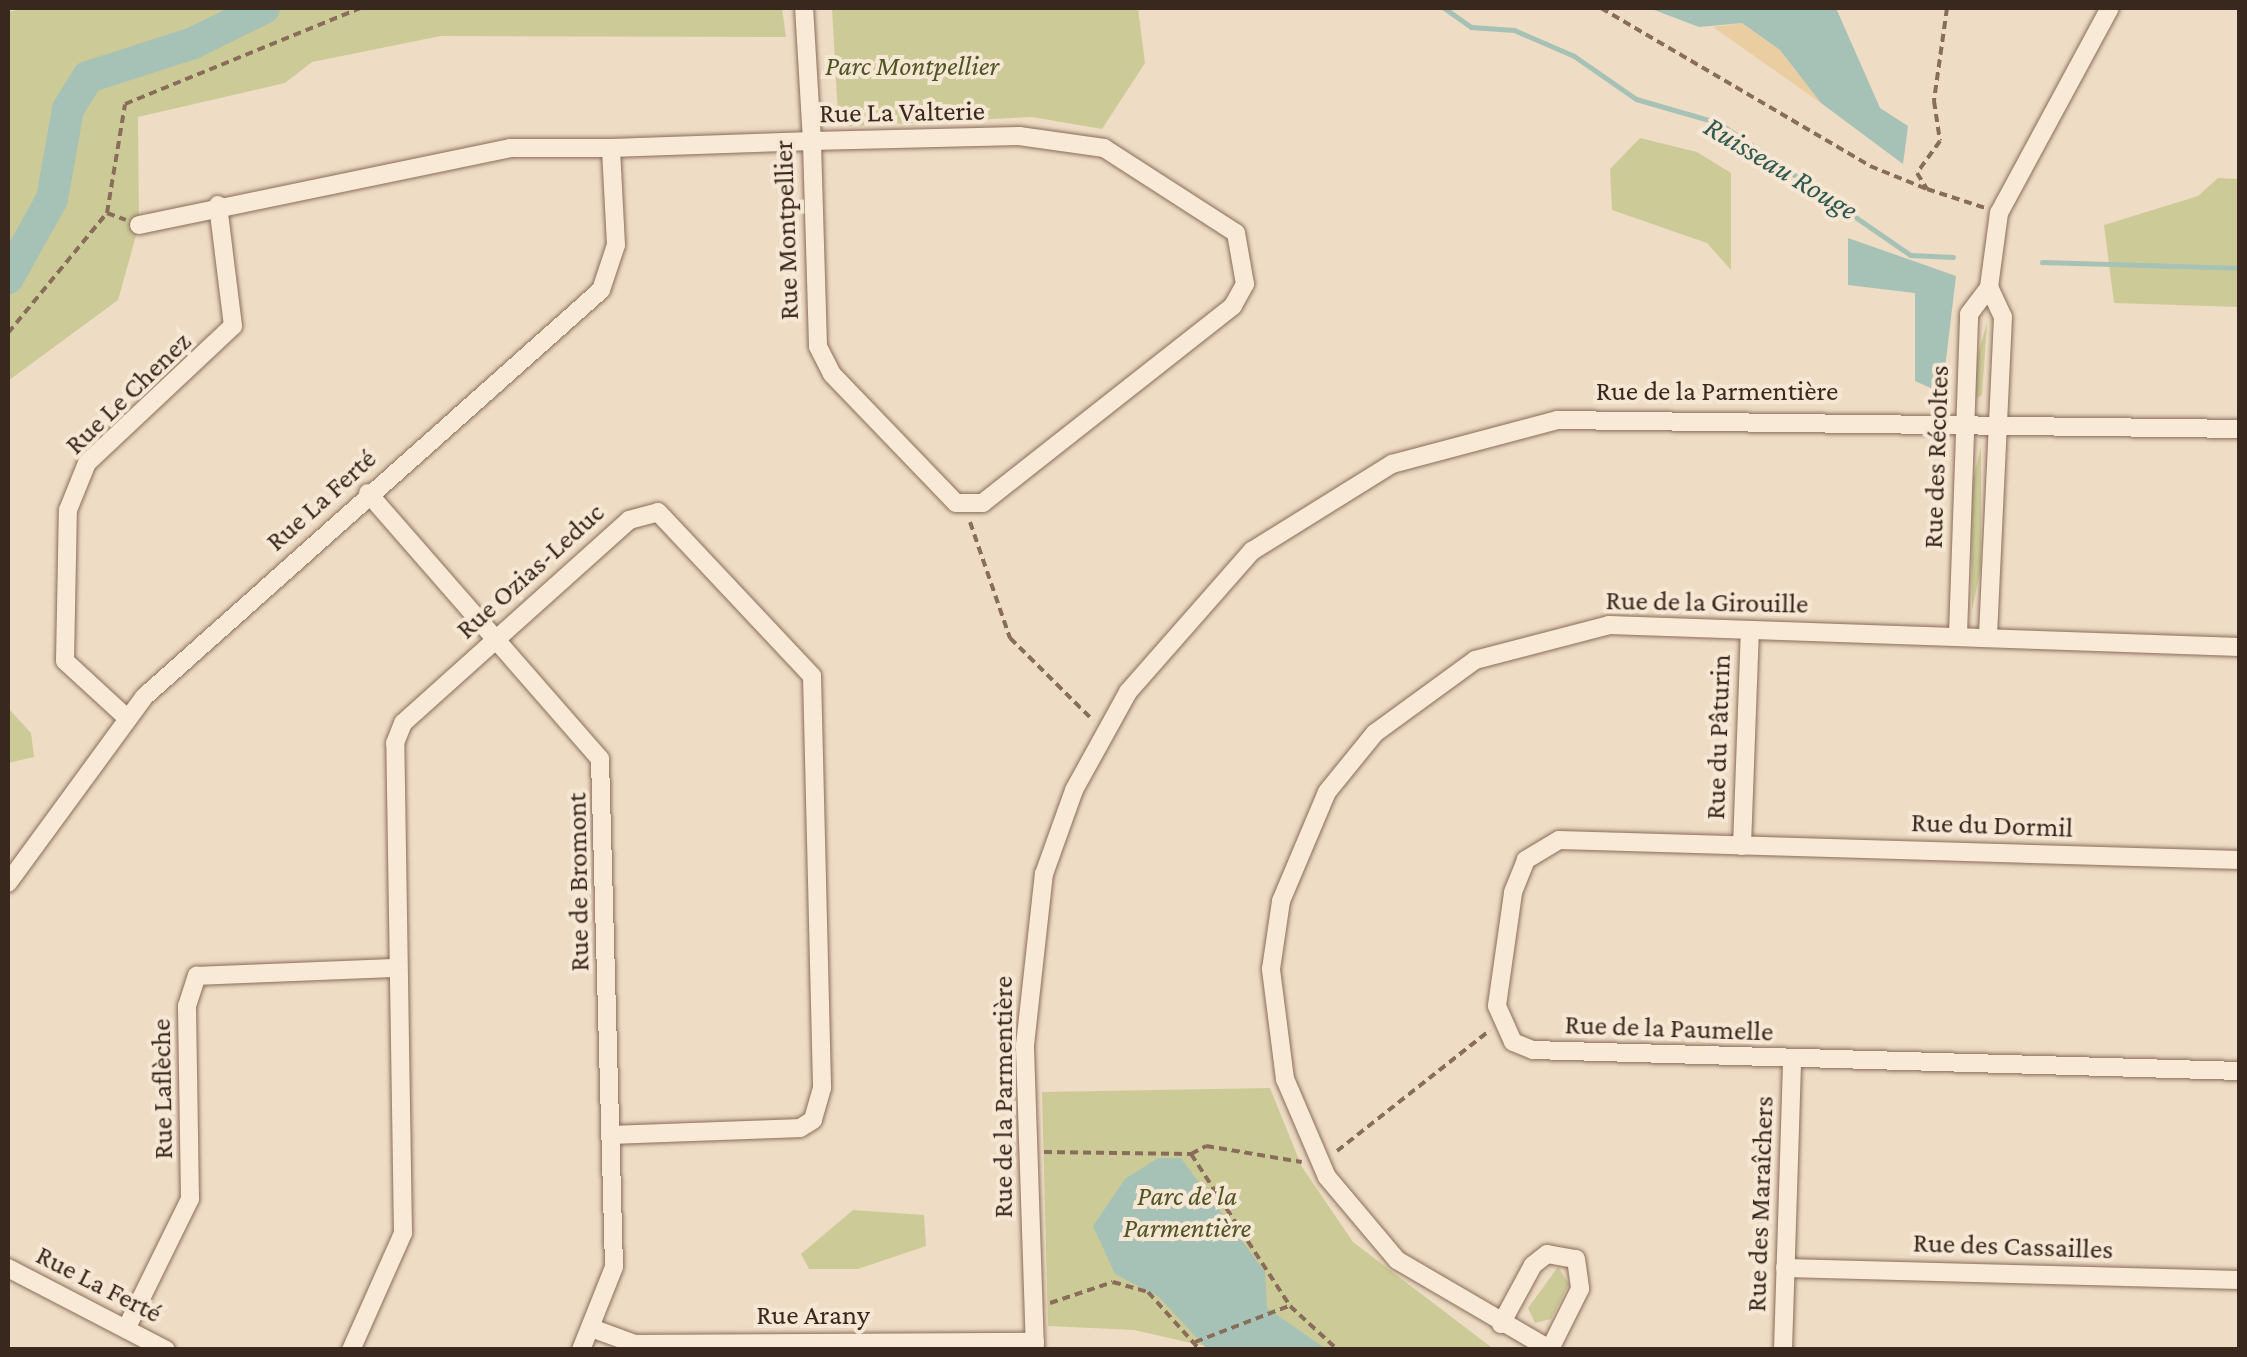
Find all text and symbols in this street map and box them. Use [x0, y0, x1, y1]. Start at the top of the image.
park label: Parc Montpellier [825, 49, 999, 83]
street label: Rue La Valterie [819, 94, 985, 130]
water label: Ruisseau Rouge [1698, 108, 1864, 228]
street label: Rue Montpellier [766, 139, 806, 321]
street label: Rue Le Chenez [58, 325, 198, 461]
street label: Rue des Récoltes [1916, 365, 1956, 549]
street label: Rue de la Parmentière [1596, 374, 1838, 408]
street label: Rue La Ferté [259, 442, 383, 558]
street label: Rue Ozias-Leduc [449, 496, 611, 646]
street label: Rue de la Girouille [1605, 583, 1809, 621]
street label: Rue du Pâturin [1698, 654, 1738, 820]
street label: Rue de Bromont [560, 792, 596, 972]
street label: Rue du Dormil [1910, 805, 2074, 845]
street label: Rue de la Parmentière [986, 976, 1020, 1218]
street label: Rue de la Paumelle [1564, 1008, 1774, 1048]
street label: Rue Laflèche [144, 1018, 180, 1160]
street label: Rue des Maraîchers [1739, 1095, 1781, 1313]
park label: Parc de la Parmentière [1123, 1179, 1251, 1245]
street label: Rue des Cassailles [1912, 1226, 2114, 1266]
street label: Rue La Ferté [31, 1238, 167, 1330]
street label: Rue Arany [756, 1298, 870, 1332]

